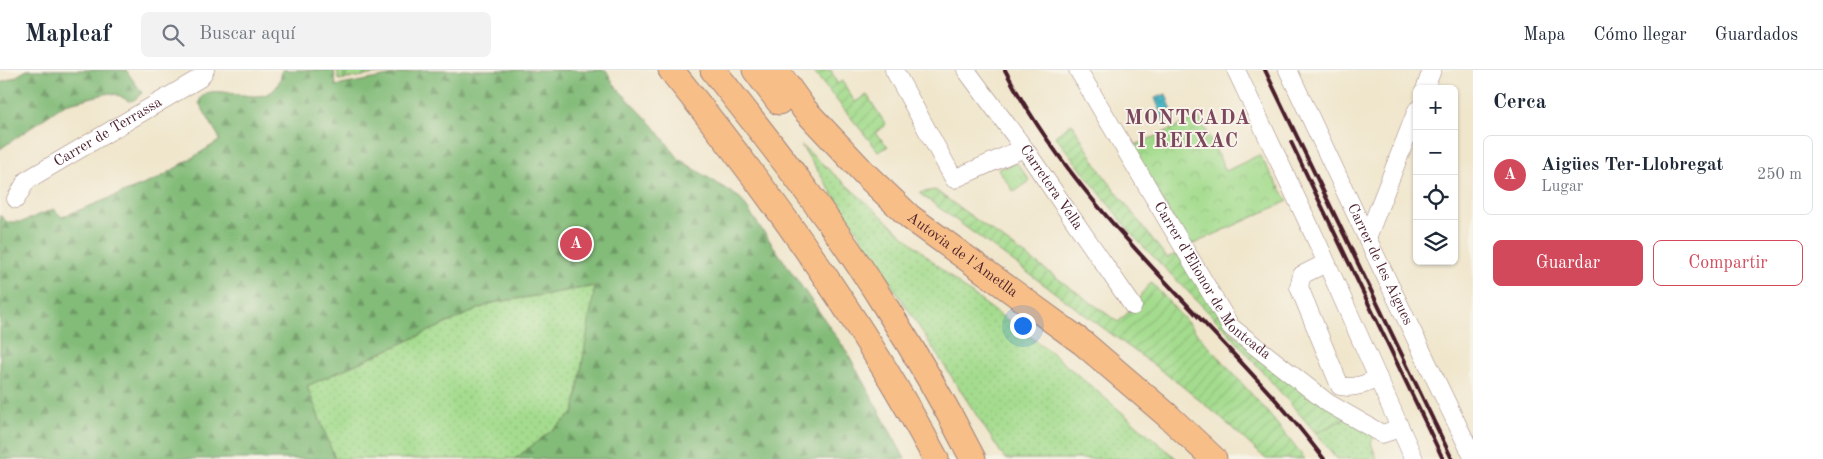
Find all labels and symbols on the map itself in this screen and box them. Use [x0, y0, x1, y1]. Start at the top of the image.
street label: Carrer de Terrassa [51, 94, 165, 170]
district label: MONTCADA I REIXAC [1125, 109, 1251, 152]
street label: Carretera Vella [1017, 142, 1086, 233]
street label: Carrer d'Elionor de Montcada [1151, 199, 1274, 363]
street label: Carrer de les Aigues [1344, 201, 1415, 327]
street label: Autovia de l'Ametlla [904, 210, 1021, 301]
pin: A [560, 225, 592, 263]
your location [1010, 313, 1036, 339]

